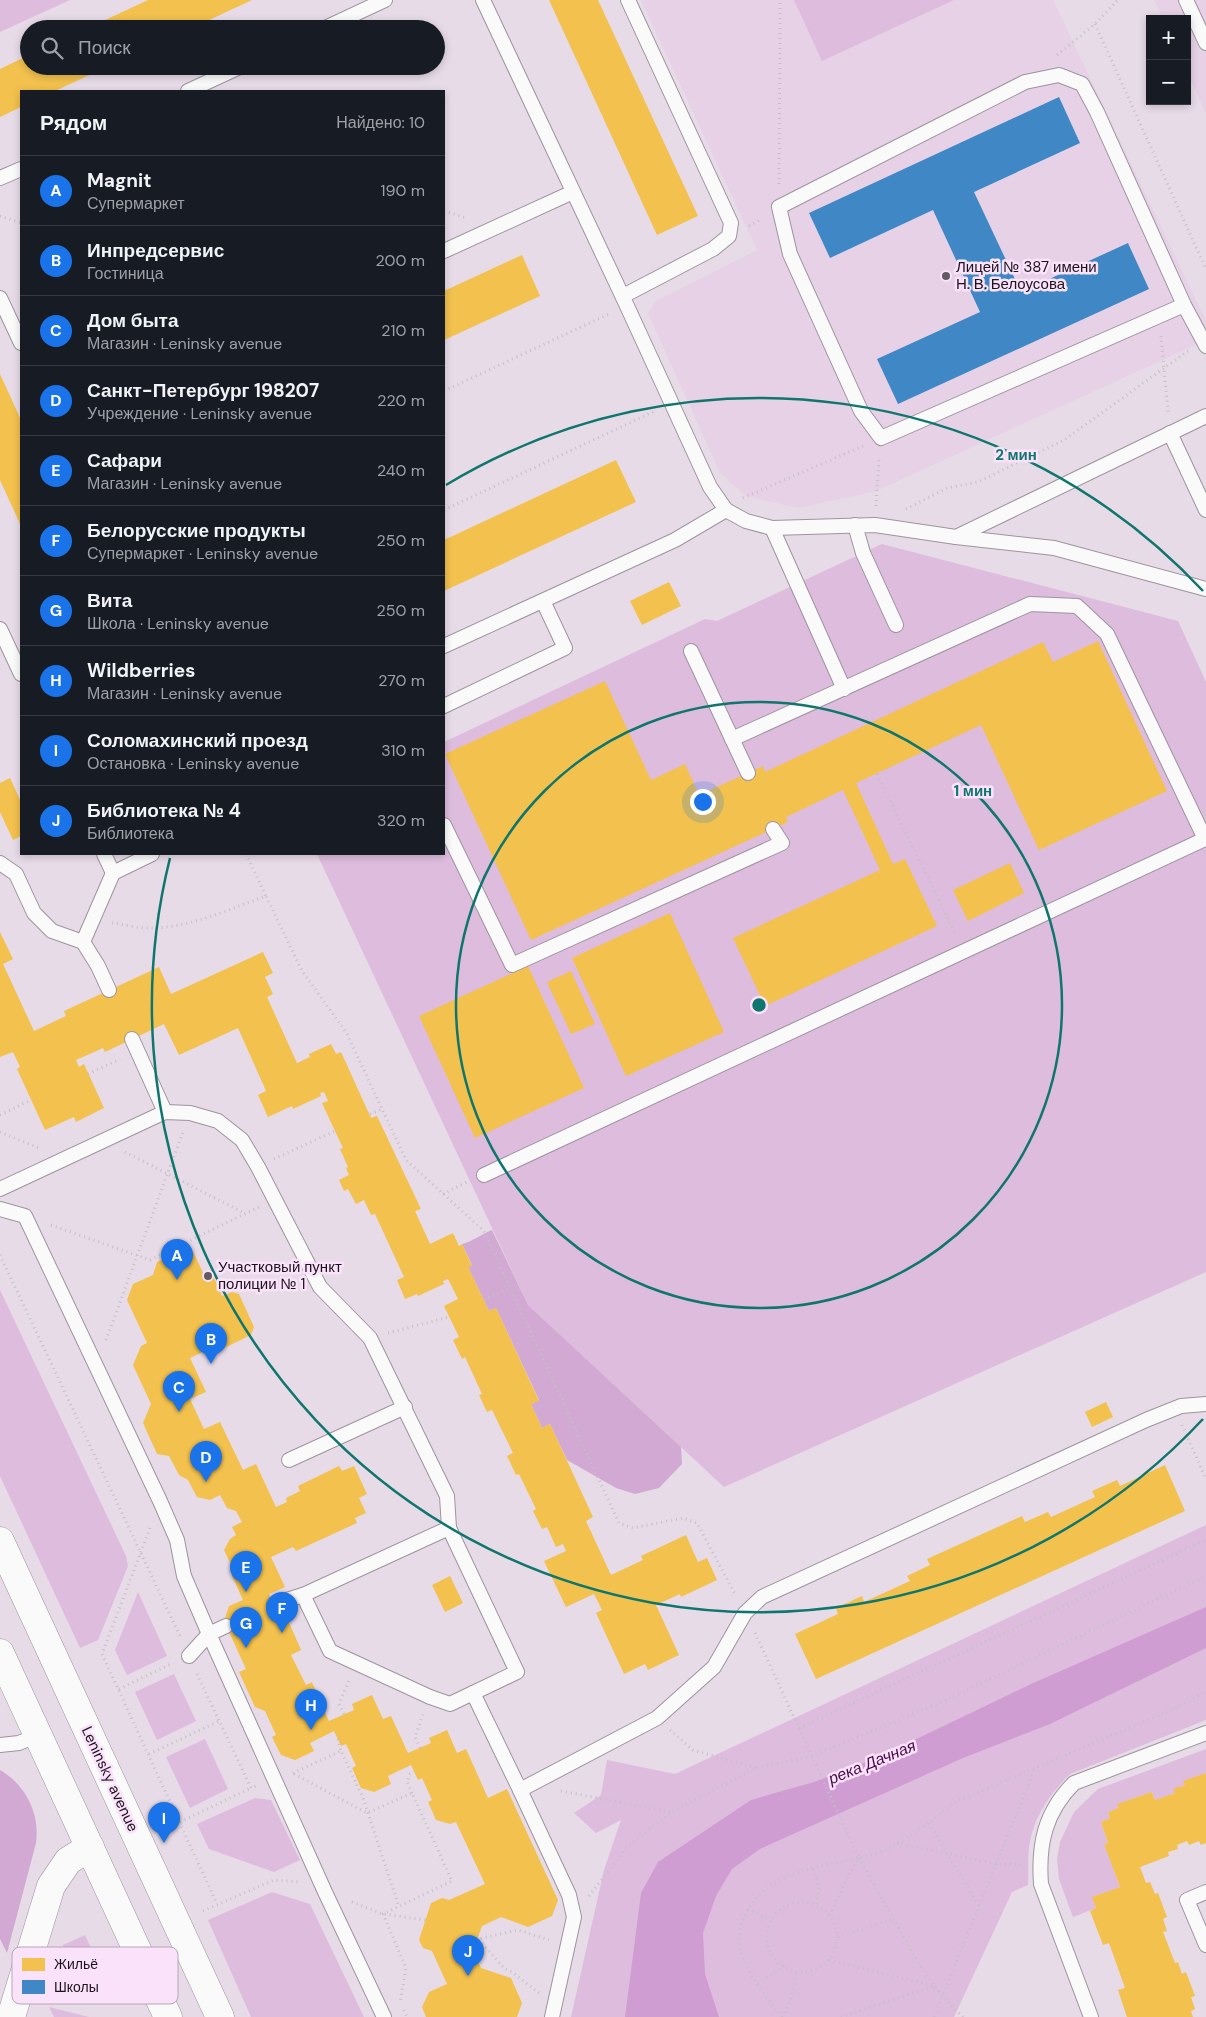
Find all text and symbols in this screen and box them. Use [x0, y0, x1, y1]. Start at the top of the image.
map controls [1146, 15, 1191, 105]
button: + [1146, 15, 1191, 60]
search box [20, 20, 445, 75]
icon: search [38, 34, 66, 62]
text: Поиск [78, 35, 131, 60]
button: − [1146, 60, 1191, 105]
text: Рядом [40, 109, 107, 137]
text: Найдено: 10 [336, 112, 425, 133]
text: Magnit [87, 168, 151, 193]
text: A [50, 180, 62, 201]
text: 190 m [381, 180, 425, 201]
text: Супермаркет [87, 193, 185, 214]
text: Инпредсервис [87, 238, 224, 263]
text: B [51, 250, 61, 271]
text: 200 m [376, 250, 425, 271]
place label: Лицей № 387 имени Н. В. Белоусова [956, 257, 1097, 294]
text: Гостиница [87, 263, 164, 284]
marker: Лицей № 387 имени Н. В. Белоусова [940, 270, 952, 282]
text: Дом быта [87, 308, 178, 333]
text: C [50, 320, 62, 341]
text: 210 m [381, 320, 425, 341]
text: Магазин · Leninsky avenue [87, 333, 282, 354]
text: Санкт-Петербург 198207 [87, 378, 319, 403]
text: D [50, 390, 62, 411]
text: 220 m [377, 390, 425, 411]
text: Учреждение · Leninsky avenue [87, 403, 312, 424]
text: 2 мин [995, 445, 1037, 465]
text: Сафари [87, 448, 162, 473]
text: E [51, 460, 61, 481]
text: 240 m [377, 460, 425, 481]
text: Магазин · Leninsky avenue [87, 473, 282, 494]
text: Белорусские продукты [87, 518, 306, 543]
text: F [52, 530, 60, 551]
text: 250 m [377, 530, 425, 551]
text: Супермаркет · Leninsky avenue [87, 543, 318, 564]
text: Вита [87, 588, 132, 613]
text: G [50, 600, 62, 621]
text: 250 m [377, 600, 425, 621]
text: Школа · Leninsky avenue [87, 613, 269, 634]
text: Wildberries [87, 658, 195, 683]
text: H [50, 670, 62, 691]
text: 270 m [378, 670, 425, 691]
text: Магазин · Leninsky avenue [87, 683, 282, 704]
text: Соломахинский проезд [87, 728, 308, 753]
text: I [54, 740, 58, 761]
text: 310 m [381, 740, 425, 761]
text: Остановка · Leninsky avenue [87, 753, 299, 774]
text: 1 мин [954, 781, 992, 801]
your location [690, 789, 716, 815]
text: Библиотека № 4 [87, 798, 241, 823]
text: J [52, 810, 60, 831]
text: 320 m [377, 810, 425, 831]
text: Библиотека [87, 823, 174, 844]
centre of rings [750, 996, 768, 1014]
pin: A [161, 1239, 193, 1280]
place label: Участковый пункт полиции № 1 [218, 1257, 342, 1294]
marker: Участковый пункт полиции № 1 [202, 1270, 214, 1282]
pin: B [195, 1323, 227, 1364]
pin: C [163, 1371, 195, 1412]
pin: D [190, 1441, 222, 1482]
pin: E [230, 1551, 262, 1592]
pin: F [266, 1592, 298, 1633]
pin: G [230, 1607, 262, 1648]
pin: H [295, 1689, 327, 1730]
street label: Leninsky avenue [77, 1723, 143, 1835]
water label: река Дачная [824, 1735, 919, 1789]
pin: I [148, 1802, 180, 1843]
pin: J [452, 1935, 484, 1976]
legend [12, 1947, 178, 2004]
text: Жильё [54, 1955, 98, 1973]
text: Школы [54, 1978, 99, 1996]

